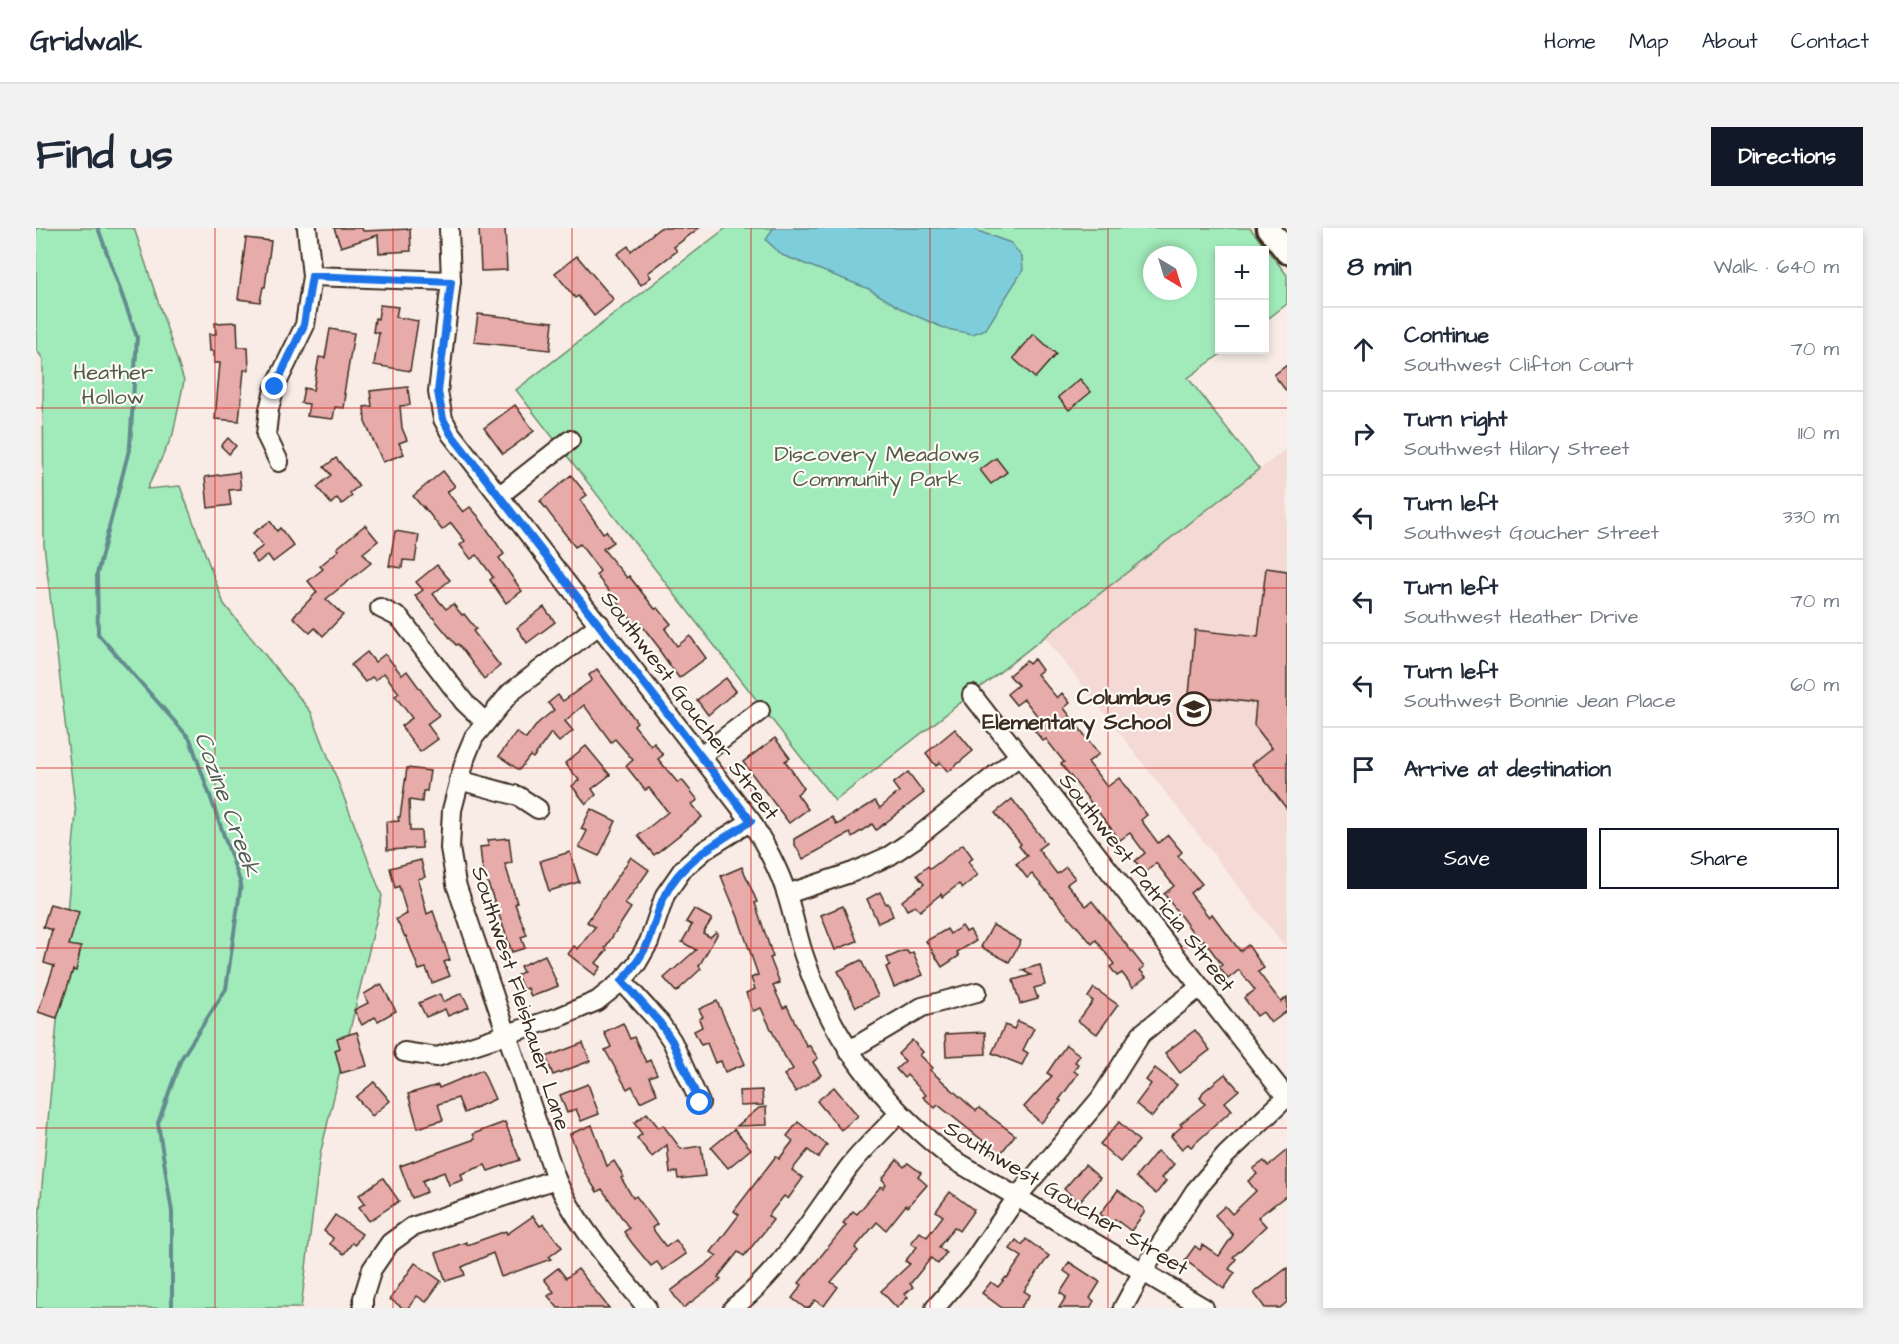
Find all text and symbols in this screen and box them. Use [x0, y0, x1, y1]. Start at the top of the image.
text: Gridwalk [30, 22, 142, 61]
text: Home [1544, 27, 1596, 56]
text: Map [1629, 27, 1669, 56]
text: About [1702, 27, 1758, 56]
text: Contact [1791, 27, 1869, 56]
text: Find us [36, 127, 173, 185]
button: Directions [1711, 127, 1863, 186]
north arrow [1143, 246, 1197, 300]
map controls [1215, 246, 1269, 354]
button: + [1215, 246, 1269, 300]
text: 8 min [1347, 249, 1411, 285]
text: Walk · 640 m [1713, 253, 1839, 281]
button: − [1215, 300, 1269, 354]
text: Continue [1404, 320, 1489, 351]
icon: ahead [1347, 333, 1380, 366]
text: 70 m [1791, 335, 1839, 363]
text: Southwest Clifton Court [1404, 351, 1634, 379]
park label: Heather Hollow [73, 357, 153, 413]
route end [261, 373, 287, 399]
text: Turn right [1404, 404, 1507, 435]
icon: right [1347, 417, 1380, 450]
text: 110 m [1798, 419, 1839, 447]
text: Southwest Hilary Street [1404, 435, 1630, 463]
park label: Discovery Meadows Community Park [774, 439, 980, 496]
text: Turn left [1404, 488, 1498, 519]
icon: left [1347, 501, 1380, 534]
text: 330 m [1782, 503, 1839, 531]
text: Southwest Goucher Street [1404, 519, 1659, 547]
text: Turn left [1404, 572, 1498, 603]
street label: Southwest Goucher Street [593, 585, 787, 827]
icon: left [1347, 585, 1380, 618]
text: 70 m [1791, 587, 1839, 615]
text: Southwest Heather Drive [1404, 603, 1639, 631]
text: Turn left [1404, 656, 1498, 687]
icon: left [1347, 669, 1380, 702]
text: 60 m [1790, 671, 1839, 699]
place label: Columbus Elementary School [982, 682, 1172, 740]
text: Southwest Bonnie Jean Place [1404, 687, 1676, 715]
school or university icon: Columbus Elementary School [1176, 691, 1212, 727]
water label: Cozine Creek [185, 727, 269, 883]
icon: arrive [1347, 753, 1380, 786]
text: Arrive at destination [1404, 754, 1611, 785]
street label: Southwest Patricia Street [1051, 767, 1242, 999]
button: Save [1347, 828, 1587, 889]
button: Share [1599, 828, 1839, 889]
street label: Southwest Fleishauer Lane [463, 862, 578, 1135]
route start [686, 1089, 712, 1115]
street label: Southwest Goucher Street [938, 1113, 1194, 1284]

